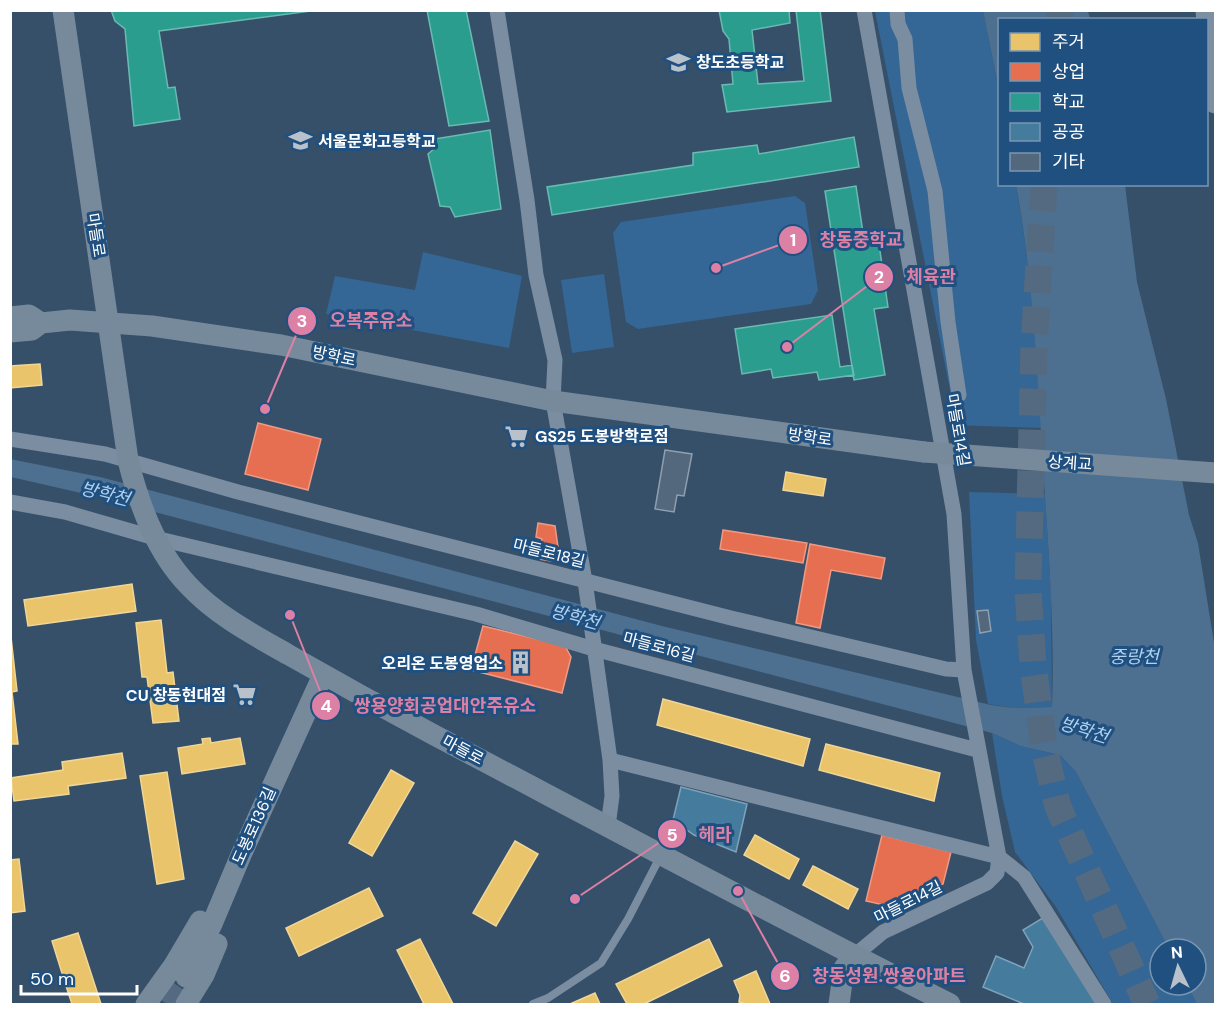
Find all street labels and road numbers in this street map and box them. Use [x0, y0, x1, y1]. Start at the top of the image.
street label: 마들로 [82, 212, 110, 259]
street label: 방학로 [310, 341, 358, 371]
street label: 마들로14길 [941, 392, 975, 468]
street label: 방학로 [787, 424, 834, 451]
street label: 상계교 [1047, 451, 1093, 475]
street label: 마들로18길 [511, 534, 587, 572]
street label: 마들로16길 [621, 627, 697, 667]
street label: 마들로 [439, 730, 488, 770]
street label: 도봉로136길 [227, 784, 281, 868]
street label: 마들로14길 [870, 876, 946, 928]

